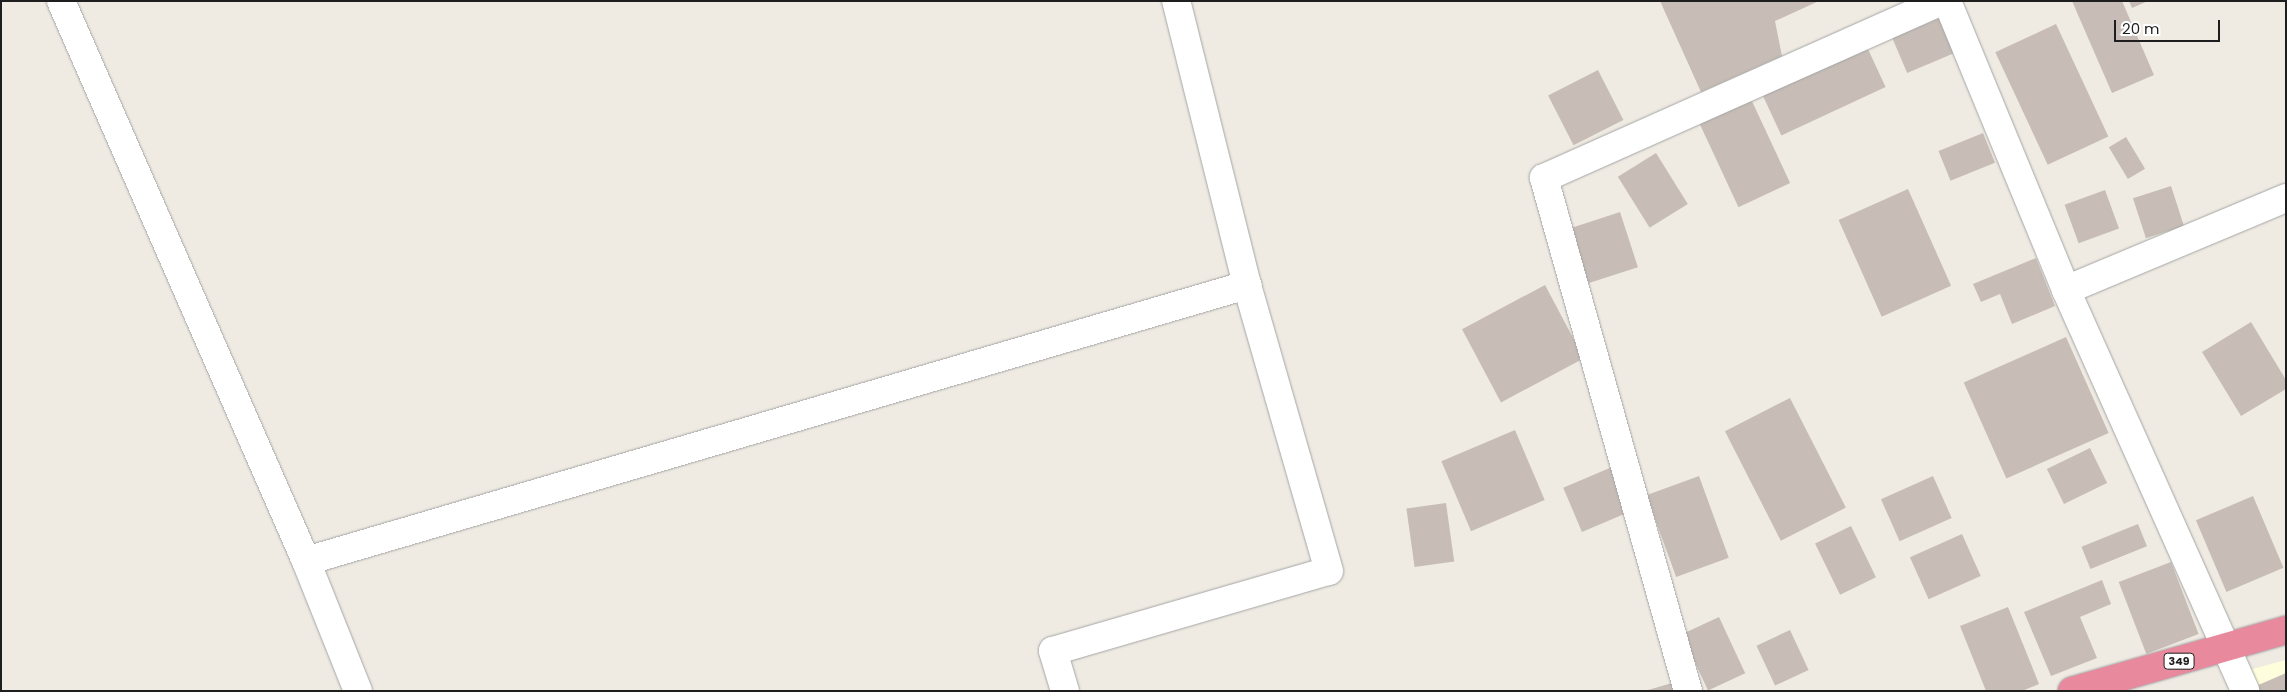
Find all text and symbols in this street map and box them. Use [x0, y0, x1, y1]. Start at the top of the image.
scale bar [2117, 10, 2223, 42]
text: 20 m [2122, 18, 2160, 39]
road number: 349 [2163, 652, 2195, 669]

